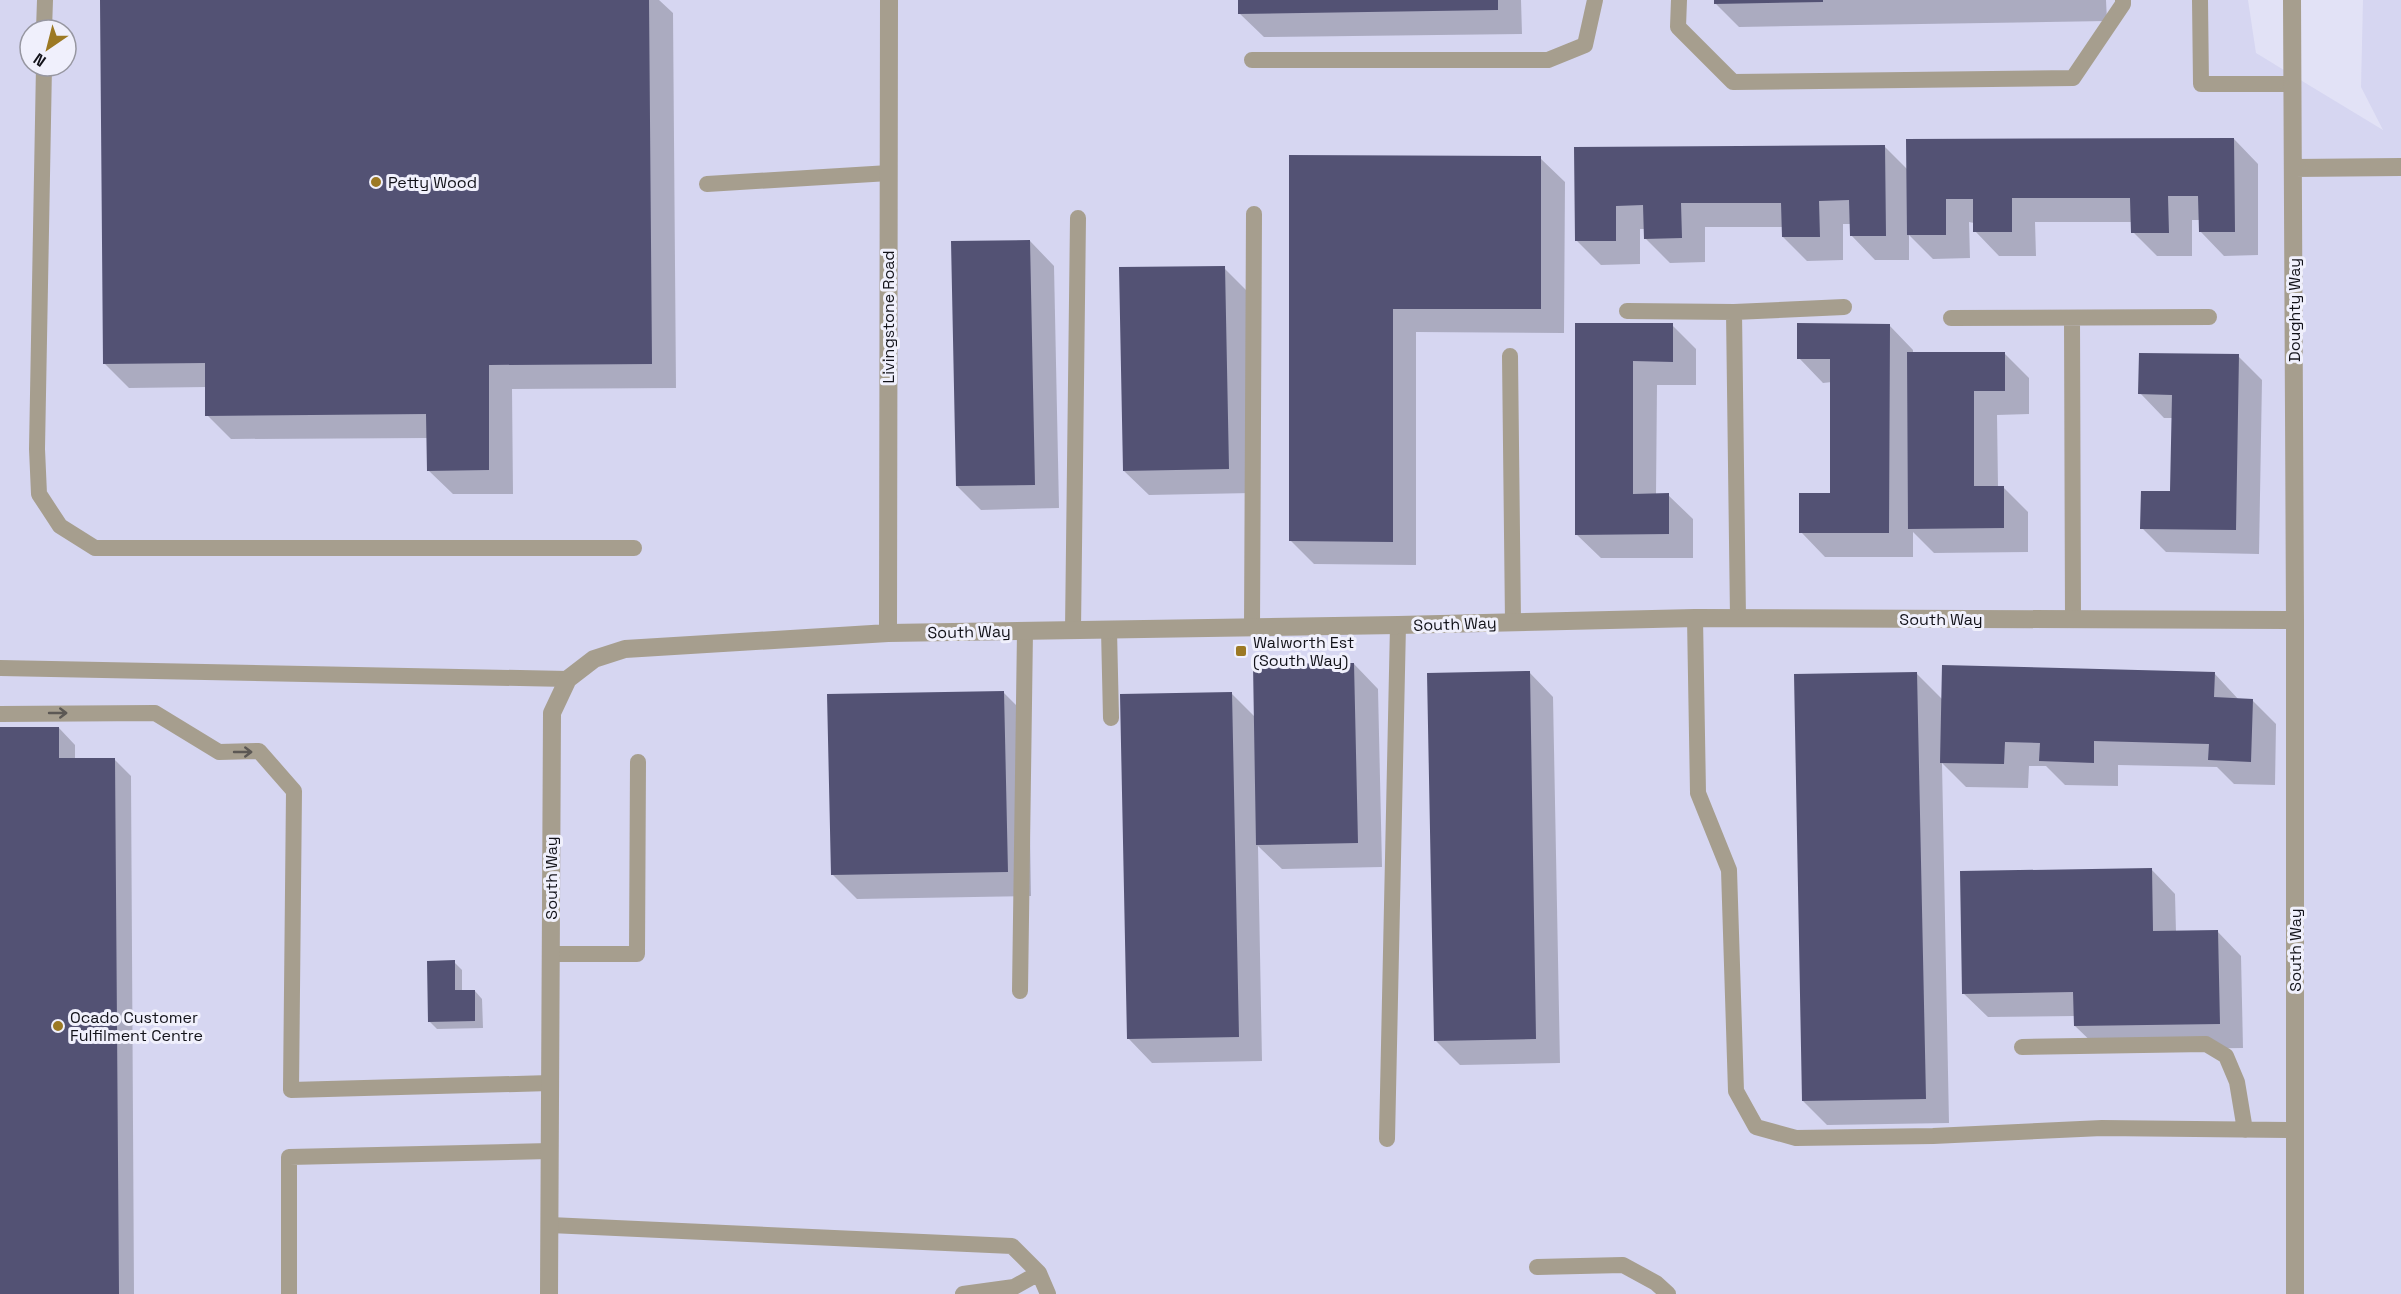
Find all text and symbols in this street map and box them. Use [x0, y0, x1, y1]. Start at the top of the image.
north arrow [18, 18, 78, 78]
text: N [29, 48, 50, 72]
place label: Petty Wood [388, 172, 477, 193]
marker: Petty Wood [369, 175, 383, 189]
street label: Livingstone Road [878, 250, 899, 384]
street label: Doughty Way [2284, 258, 2305, 362]
street label: South Way [1899, 609, 1983, 630]
street label: South Way [1413, 612, 1497, 636]
street label: South Way [927, 621, 1011, 643]
place label: Walworth Est (South Way) [1253, 632, 1354, 671]
marker: Walworth Est (South Way) [1234, 644, 1248, 658]
one-way arrow [48, 707, 68, 719]
one-way arrow [232, 746, 252, 758]
street label: South Way [541, 836, 562, 920]
street label: South Way [2285, 908, 2306, 992]
place label: Ocado Customer Fulfilment Centre [70, 1007, 203, 1046]
marker: Ocado Customer Fulfilment Centre [51, 1019, 65, 1033]

